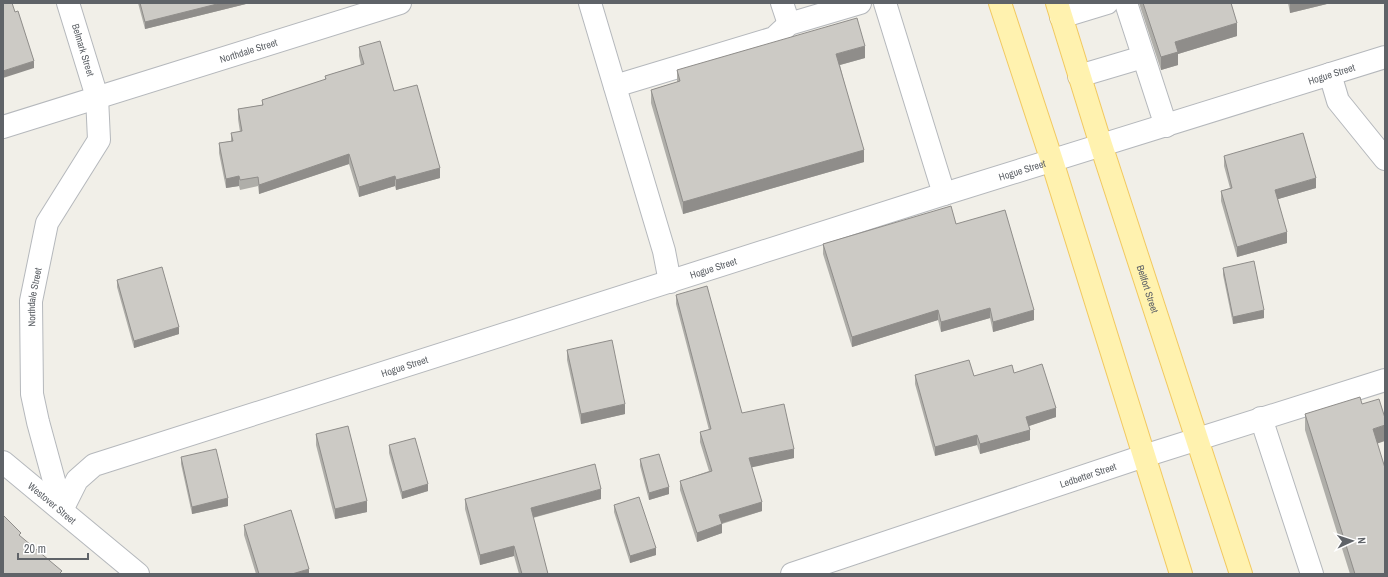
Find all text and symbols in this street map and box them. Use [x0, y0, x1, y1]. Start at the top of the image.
street label: Belmark Street [69, 22, 97, 79]
street label: Northdale Street [218, 35, 279, 65]
street label: Hogue Street [1306, 60, 1357, 87]
street label: Hogue Street [997, 156, 1048, 183]
street label: Hogue Street [688, 254, 739, 281]
street label: Bellfort Street [1134, 263, 1162, 315]
street label: Northdale Street [24, 266, 44, 327]
street label: Hogue Street [379, 352, 430, 380]
street label: Ledbetter Street [1058, 459, 1118, 490]
street label: Westover Street [26, 479, 80, 527]
north arrow [1332, 521, 1372, 561]
scale bar [18, 535, 88, 561]
text: N [1355, 537, 1369, 544]
text: 20 m [24, 541, 46, 557]

